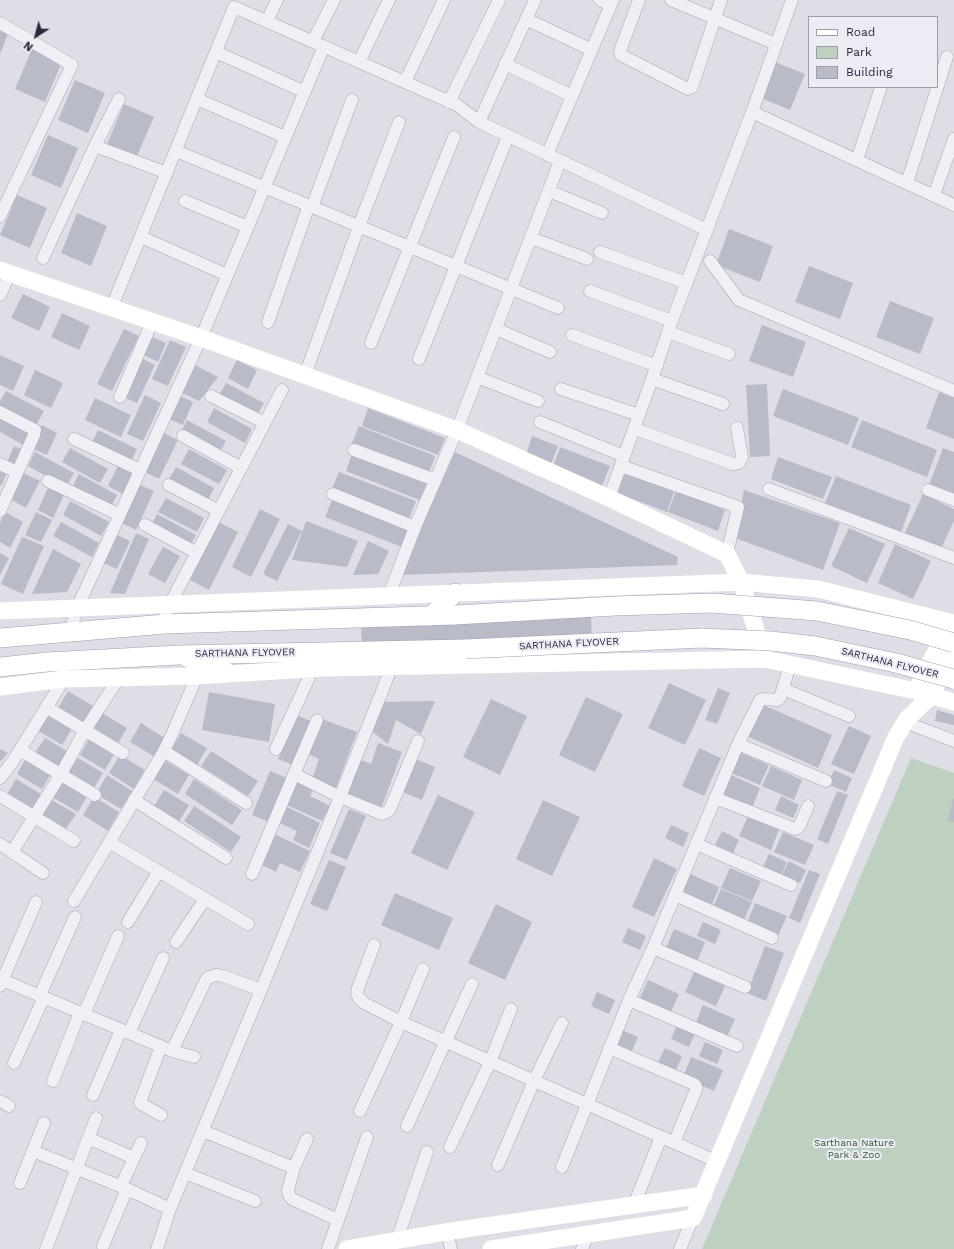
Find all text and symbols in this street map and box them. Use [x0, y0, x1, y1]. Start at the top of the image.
north arrow [16, 16, 56, 56]
legend [808, 16, 938, 88]
text: Road [846, 25, 875, 39]
text: N [22, 38, 36, 54]
text: Park [846, 45, 872, 59]
text: Building [846, 65, 893, 79]
street label: SARTHANA FLYOVER [519, 635, 619, 653]
street label: SARTHANA FLYOVER [840, 645, 940, 681]
street label: SARTHANA FLYOVER [195, 646, 295, 660]
park label: Sarthana Nature Park & Zoo [814, 1137, 894, 1160]

